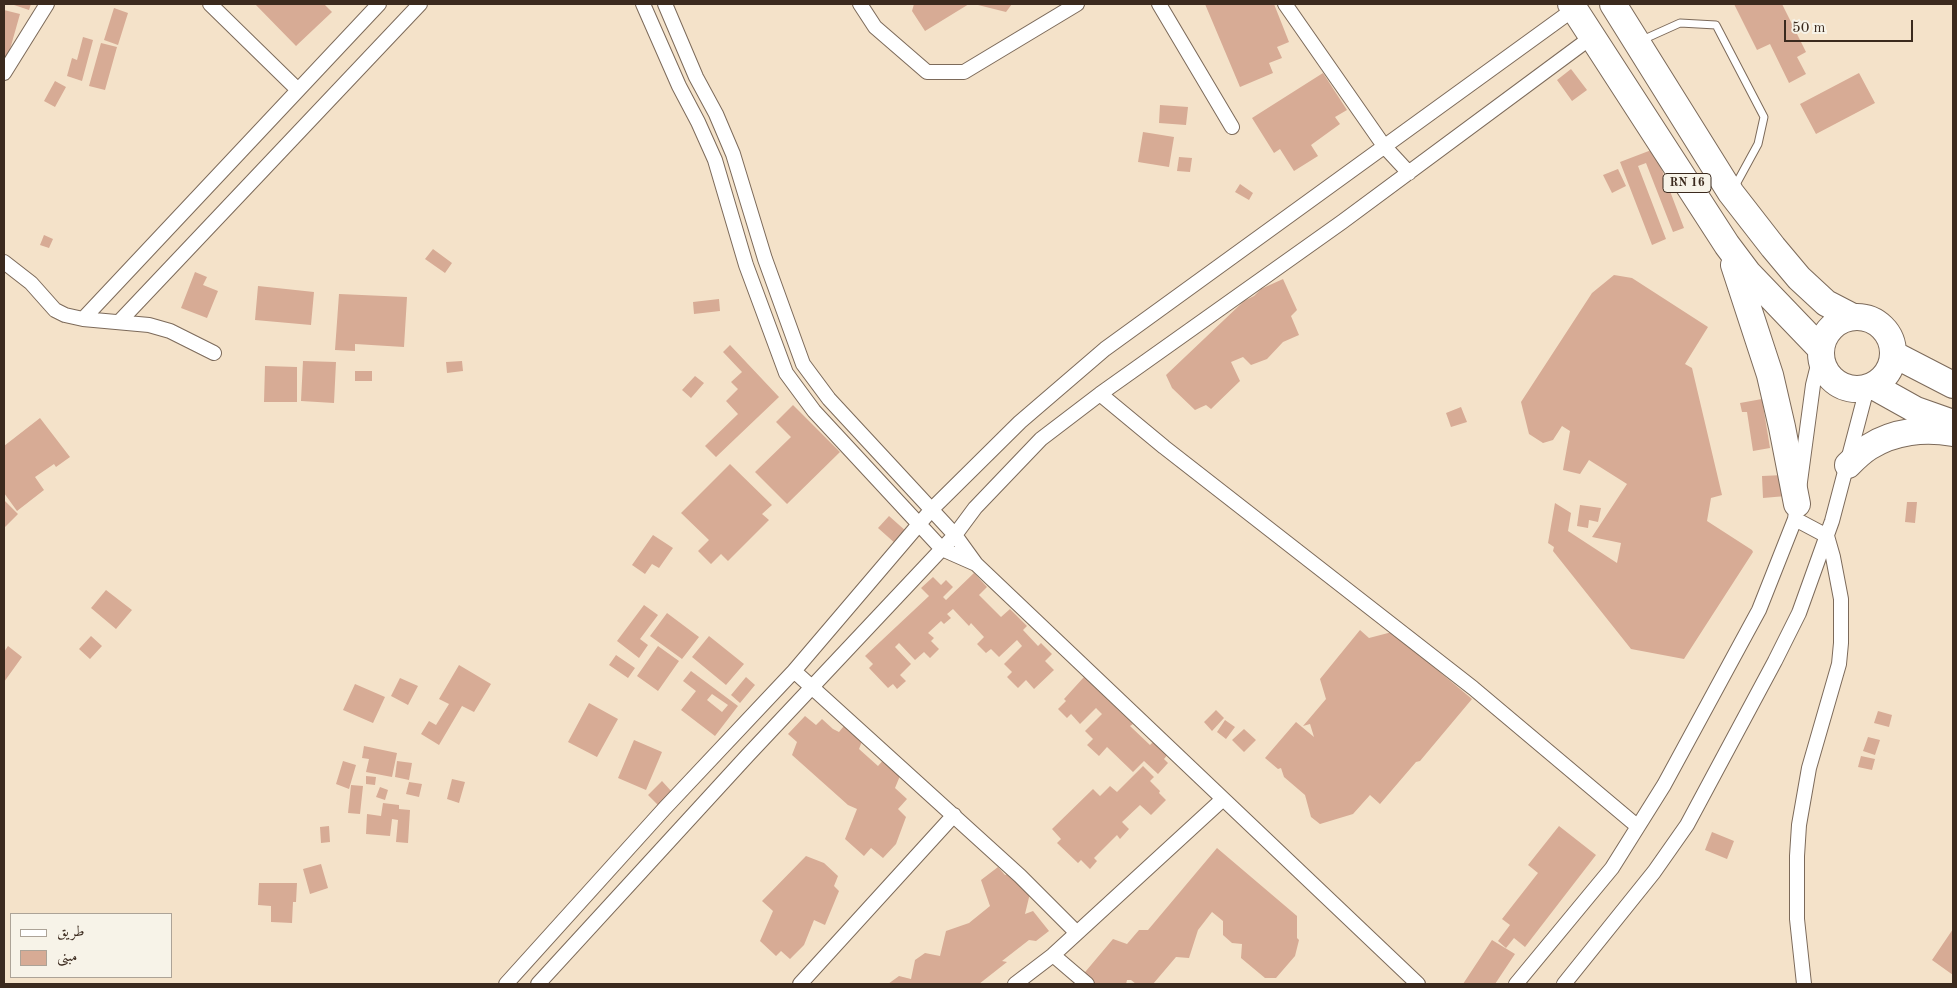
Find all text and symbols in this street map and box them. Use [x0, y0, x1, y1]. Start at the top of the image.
scale bar [1787, 10, 1916, 42]
text: 50 m [1792, 21, 1826, 36]
road number: RN 16 [1663, 174, 1711, 192]
legend [10, 913, 172, 978]
text: طريق [57, 925, 84, 940]
text: مبنى [57, 950, 77, 965]

